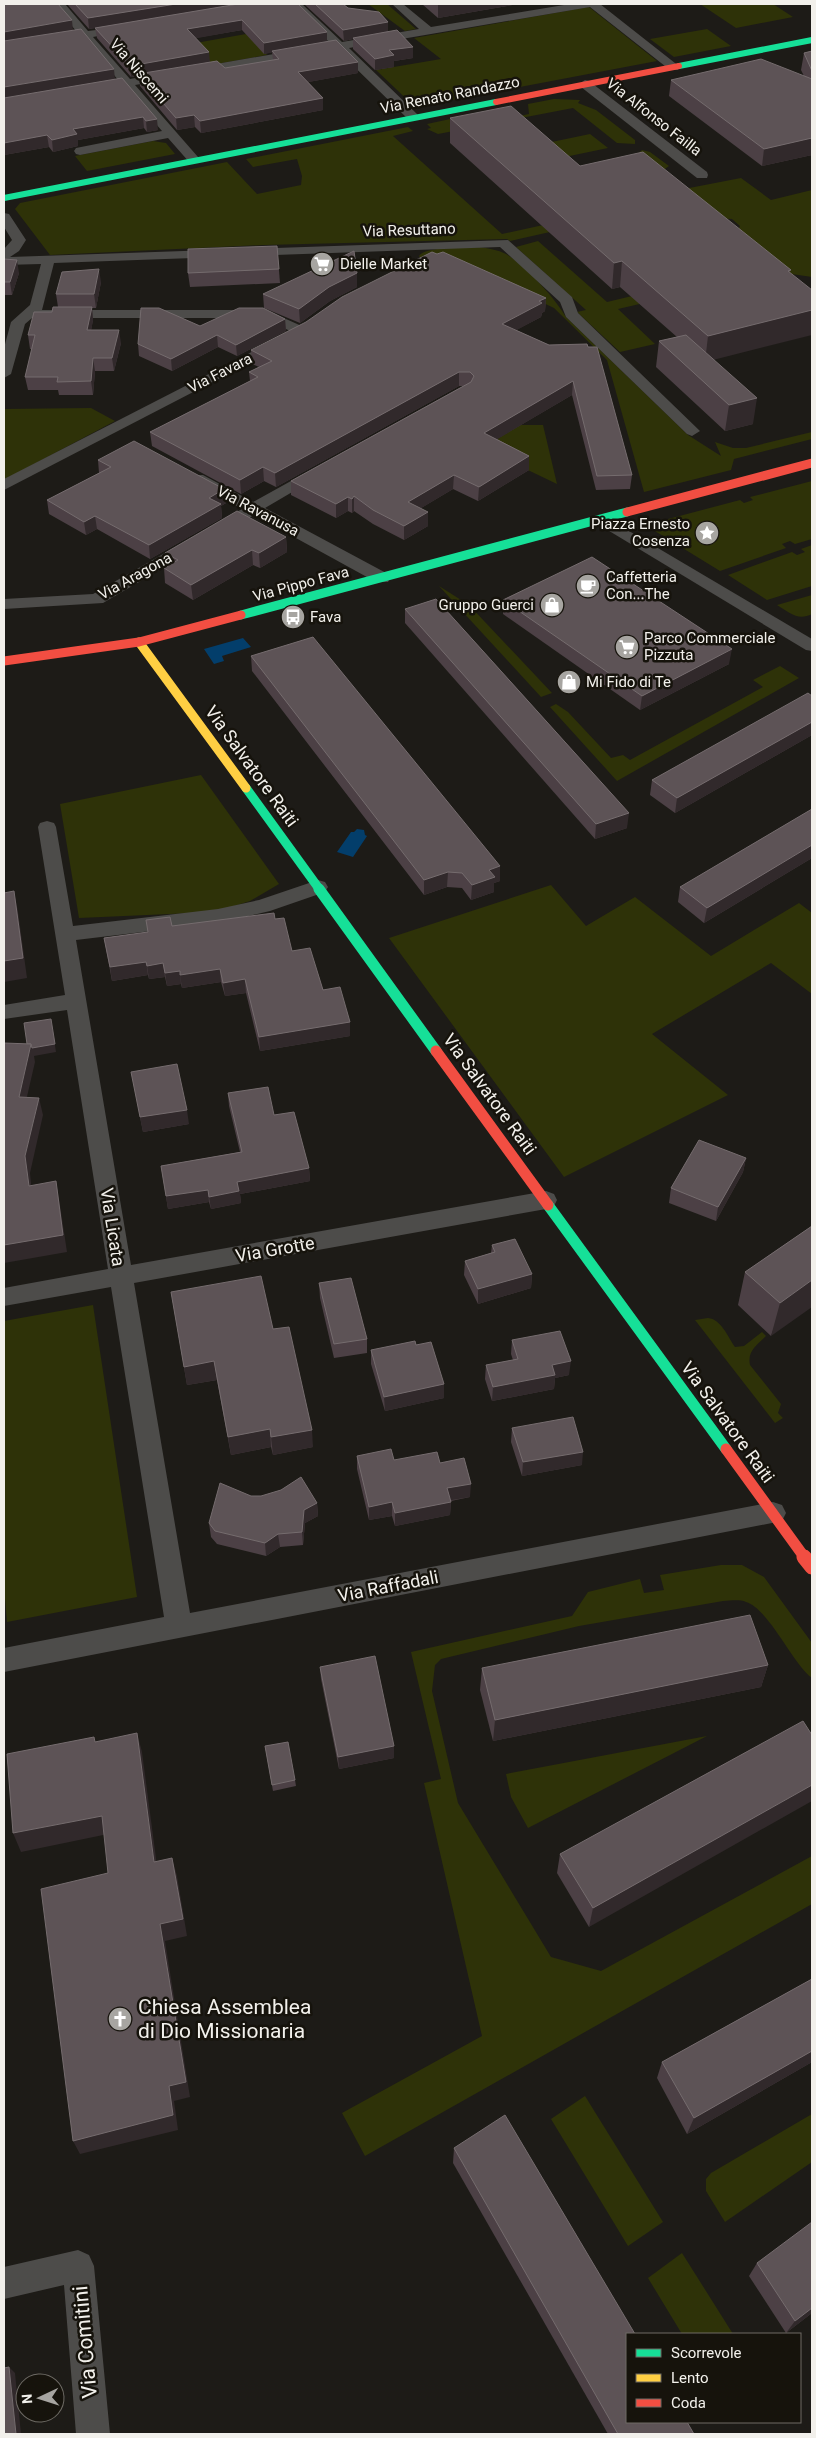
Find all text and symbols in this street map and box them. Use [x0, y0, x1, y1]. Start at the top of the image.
street label: Via Niscemi [106, 35, 172, 107]
street label: Via Renato Randazzo [379, 73, 521, 117]
street label: Via Alfonso Failla [603, 74, 705, 160]
street label: Via Resuttano [362, 219, 456, 241]
supermarket icon: Dielle Market [309, 251, 335, 277]
place label: Dielle Market [340, 255, 427, 273]
street label: Via Favara [185, 349, 255, 397]
street label: Via Ravanusa [214, 482, 302, 540]
place label: Piazza Ernesto Cosenza [591, 515, 690, 550]
place icon: Piazza Ernesto Cosenza [694, 520, 720, 546]
street label: Via Aragona [95, 548, 175, 604]
street label: Via Pippo Fava [251, 563, 351, 605]
place label: Caffetteria Con...The [606, 568, 677, 603]
cafe icon: Caffetteria Con...The [575, 573, 601, 599]
shop icon: Gruppo Guerci [539, 592, 565, 618]
place label: Gruppo Guerci [438, 596, 534, 614]
bus stop icon: Fava [280, 604, 306, 630]
place label: Fava [310, 608, 341, 626]
place label: Parco Commerciale Pizzuta [644, 629, 775, 664]
supermarket icon: Parco Commerciale Pizzuta [614, 634, 640, 660]
shop icon: Mi Fido di Te [556, 669, 582, 695]
place label: Mi Fido di Te [586, 673, 671, 691]
street label: Via Salvatore Raiti [201, 701, 303, 831]
street label: Via Salvatore Raiti [439, 1029, 541, 1159]
street label: Via Licata [96, 1186, 130, 1268]
street label: Via Grotte [234, 1232, 316, 1266]
street label: Via Salvatore Raiti [677, 1357, 779, 1487]
street label: Via Raffadali [336, 1566, 440, 1606]
place label: Chiesa Assemblea di Dio Missionaria [138, 1995, 311, 2043]
church icon: Chiesa Assemblea di Dio Missionaria [107, 2006, 133, 2032]
street label: Via Comitini [68, 2285, 102, 2399]
legend [626, 2333, 801, 2423]
text: Scorrevole [671, 2344, 742, 2362]
text: Lento [671, 2369, 709, 2387]
north arrow [15, 2373, 65, 2423]
text: N [19, 2393, 35, 2404]
text: Coda [671, 2394, 706, 2412]

